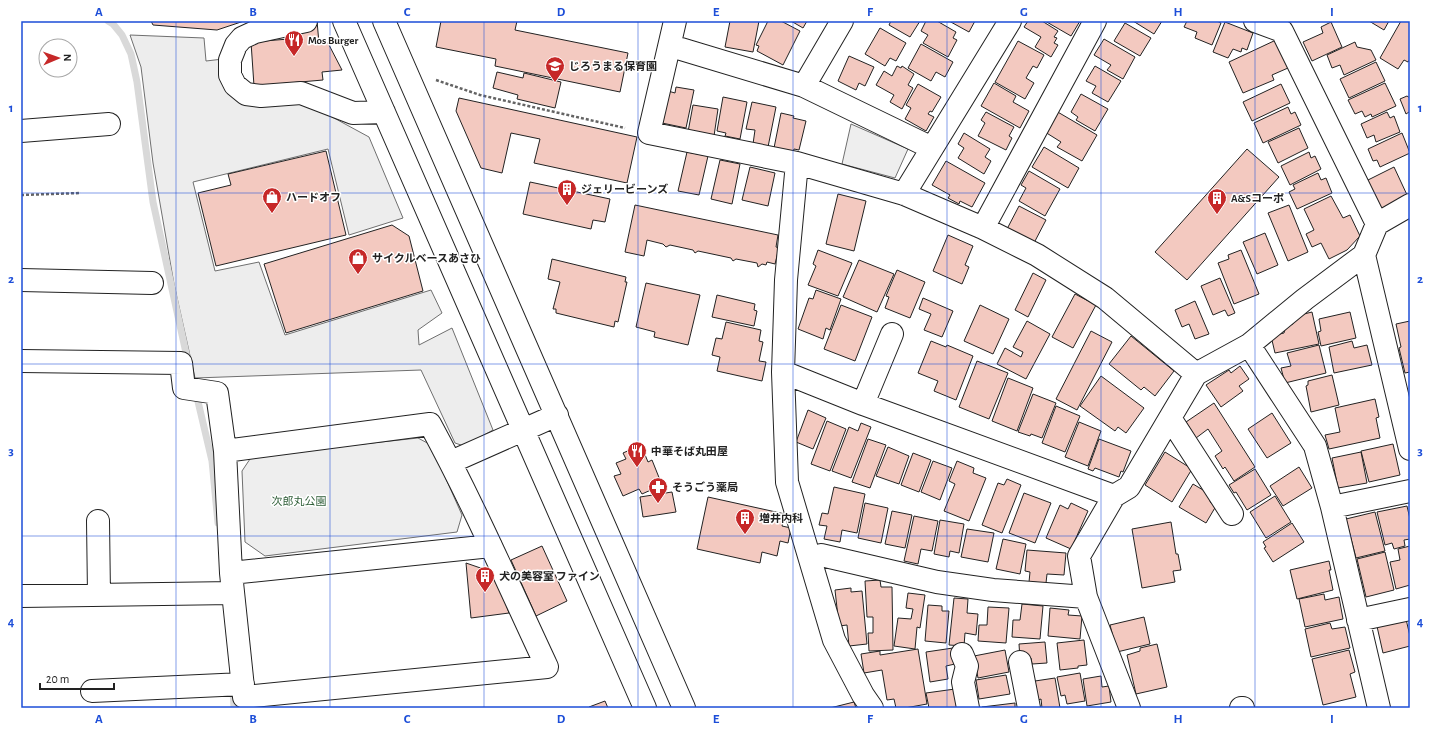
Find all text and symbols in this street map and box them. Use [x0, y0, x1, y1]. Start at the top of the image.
text: A [95, 6, 103, 19]
text: B [249, 6, 257, 19]
text: C [404, 6, 411, 19]
text: D [557, 6, 566, 19]
text: E [713, 6, 720, 19]
text: F [867, 6, 874, 19]
text: G [1020, 6, 1028, 19]
text: H [1173, 6, 1183, 19]
text: I [1330, 6, 1334, 19]
restaurant icon: Mos Burger [283, 29, 305, 57]
place label: Mos Burger [308, 35, 358, 46]
north arrow [38, 38, 78, 78]
text: N [62, 54, 73, 62]
school or university icon: じろうまる保育園 [544, 55, 566, 83]
place label: じろうまる保育園 [569, 60, 657, 72]
text: 1 [9, 102, 13, 115]
text: 1 [1418, 102, 1422, 115]
building icon: ジェリービーンズ [556, 178, 578, 206]
place label: ジェリービーンズ [581, 183, 668, 195]
shop icon: ハードオフ [261, 186, 283, 214]
building icon: A&Sコーポ [1206, 187, 1228, 215]
place label: ハードオフ [286, 192, 341, 203]
place label: A&Sコーポ [1231, 193, 1284, 204]
shop icon: サイクルベースあさひ [347, 247, 369, 275]
place label: サイクルベースあさひ [372, 252, 481, 264]
text: 2 [8, 273, 14, 286]
text: 2 [1417, 273, 1423, 286]
restaurant icon: 中華そば丸田屋 [626, 440, 648, 468]
text: 3 [8, 445, 14, 458]
place label: 中華そば丸田屋 [651, 445, 728, 457]
text: 3 [1417, 445, 1423, 458]
pharmacy icon: そうごう薬局 [647, 476, 669, 504]
place label: そうごう薬局 [672, 481, 738, 493]
park label: 次郎丸公園 [272, 495, 327, 507]
building icon: 増井内科 [734, 507, 756, 535]
place label: 増井内科 [759, 512, 803, 524]
building icon: 犬の美容室 ファイン [474, 565, 496, 593]
place label: 犬の美容室 ファイン [499, 570, 600, 582]
text: 4 [8, 616, 15, 629]
text: 4 [1417, 616, 1424, 629]
scale bar [40, 665, 114, 691]
text: 20 m [46, 673, 69, 685]
text: A [95, 713, 103, 726]
text: B [249, 713, 257, 726]
text: C [404, 713, 411, 726]
text: D [557, 713, 566, 726]
text: E [713, 713, 720, 726]
text: F [867, 713, 874, 726]
text: G [1020, 713, 1028, 726]
text: H [1173, 713, 1183, 726]
text: I [1330, 713, 1334, 726]

